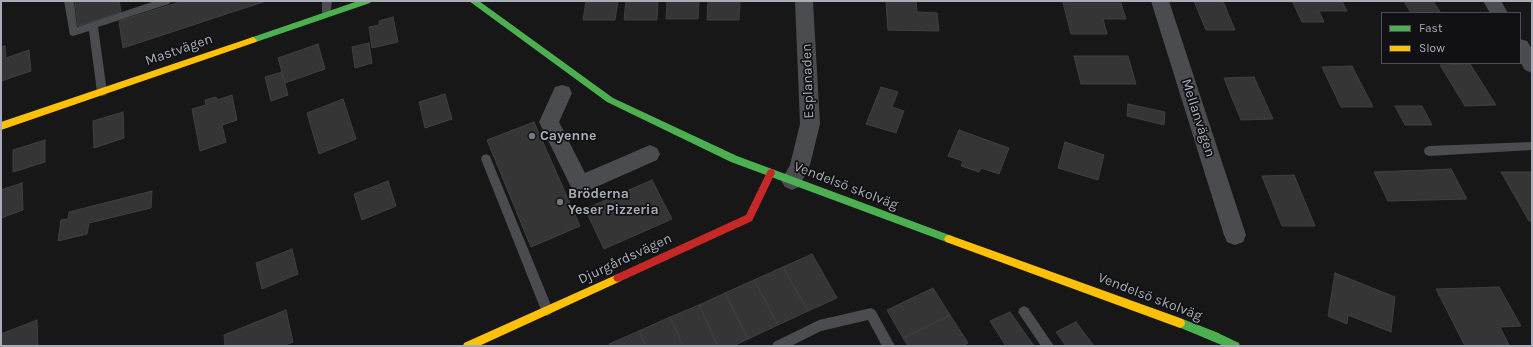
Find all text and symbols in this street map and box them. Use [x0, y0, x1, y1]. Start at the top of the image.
legend [1381, 12, 1521, 64]
text: Fast [1419, 21, 1442, 35]
street label: Mastvägen [143, 31, 215, 69]
text: Slow [1419, 41, 1445, 55]
street label: Esplanaden [798, 43, 818, 119]
street label: Mellanvägen [1177, 77, 1219, 159]
place label: Cayenne [540, 128, 596, 144]
marker: Cayenne [527, 131, 537, 141]
street label: Vendelsö skolväg [792, 158, 900, 214]
place label: Bröderna Yeser Pizzeria [568, 186, 659, 218]
marker: Bröderna Yeser Pizzeria [555, 197, 565, 207]
street label: Djurgårdsvägen [575, 230, 675, 288]
street label: Vendelsö skolväg [1096, 269, 1204, 325]

